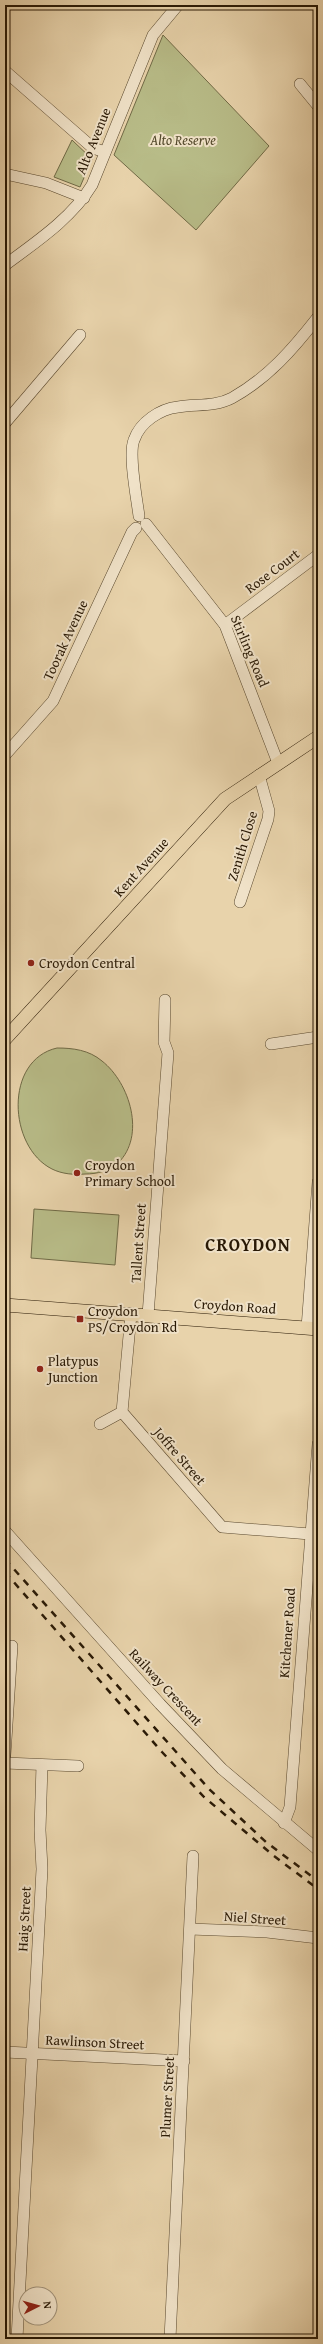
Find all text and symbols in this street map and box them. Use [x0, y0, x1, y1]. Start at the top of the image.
street label: Alto Avenue [71, 104, 116, 177]
park label: Alto Reserve [149, 130, 216, 150]
street label: Rose Court [241, 544, 303, 598]
street label: Toorak Avenue [38, 596, 93, 684]
street label: Stirling Road [226, 612, 274, 691]
street label: Zenith Close [222, 808, 262, 884]
street label: Kent Avenue [109, 833, 173, 901]
place label: Croydon Central [39, 953, 135, 973]
marker: Croydon Central [26, 958, 36, 968]
place label: Croydon Primary School [85, 1155, 175, 1191]
marker: Croydon Primary School [72, 1168, 82, 1178]
street label: Tallent Street [125, 1203, 151, 1283]
district label: CROYDON [205, 1231, 291, 1258]
street label: Croydon Road [193, 1293, 277, 1319]
place label: Croydon PS/Croydon Rd [88, 1301, 178, 1337]
marker: Croydon PS/Croydon Rd [75, 1314, 85, 1324]
place label: Platypus Junction [46, 1351, 99, 1387]
marker: Platypus Junction [35, 1364, 45, 1374]
street label: Joffre Street [148, 1421, 211, 1489]
street label: Kitchener Road [274, 1587, 300, 1679]
street label: Railway Crescent [125, 1644, 207, 1730]
street label: Haig Street [12, 1886, 36, 1952]
street label: Niel Street [223, 1906, 287, 1930]
street label: Rawlinson Street [45, 2029, 145, 2055]
street label: Plumer Street [155, 2056, 179, 2138]
north arrow [18, 2286, 58, 2326]
text: N [40, 2300, 56, 2310]

